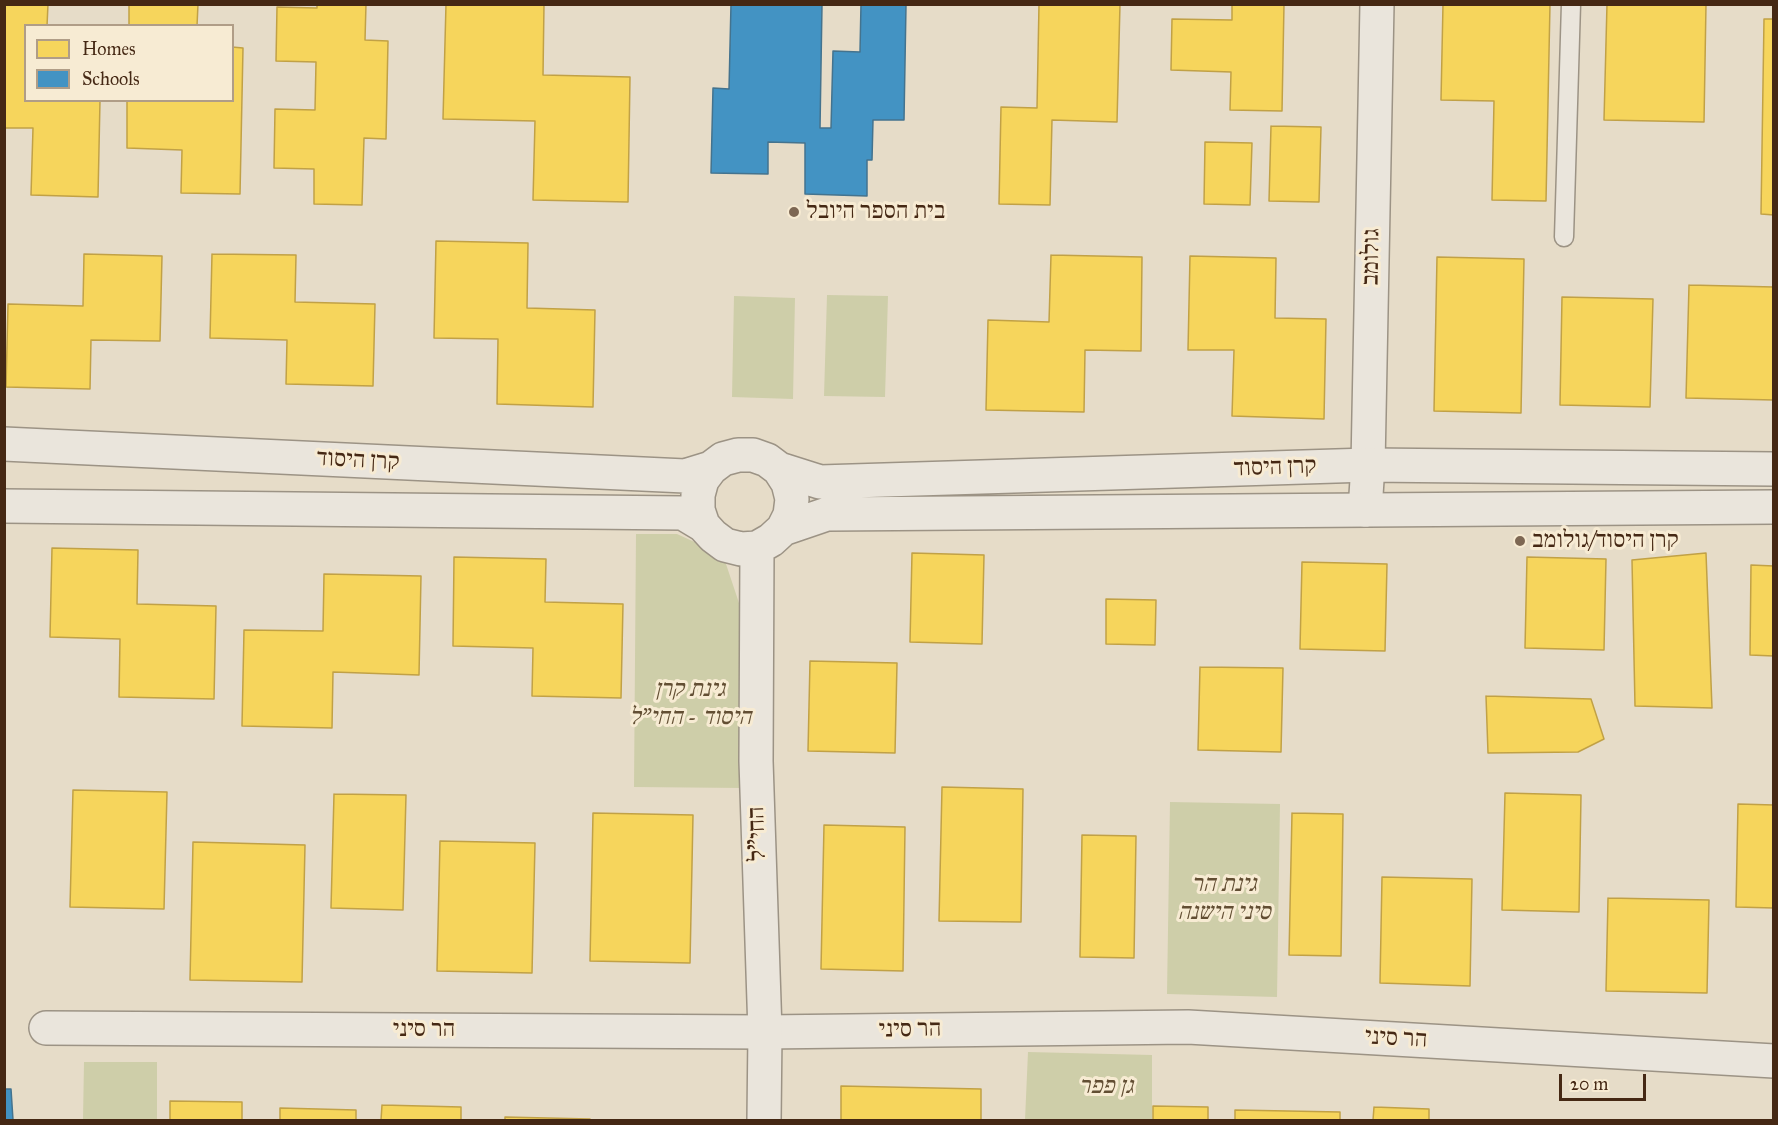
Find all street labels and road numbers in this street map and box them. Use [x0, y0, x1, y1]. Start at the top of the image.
street label: גולומב [1357, 228, 1387, 286]
street label: קרן היסוד [316, 444, 400, 478]
street label: קרן היסוד [1233, 452, 1317, 484]
street label: החי"ל [743, 806, 773, 862]
street label: הר סיני [878, 1015, 942, 1045]
street label: הר סיני [393, 1016, 455, 1044]
street label: הר סיני [1364, 1023, 1428, 1055]

